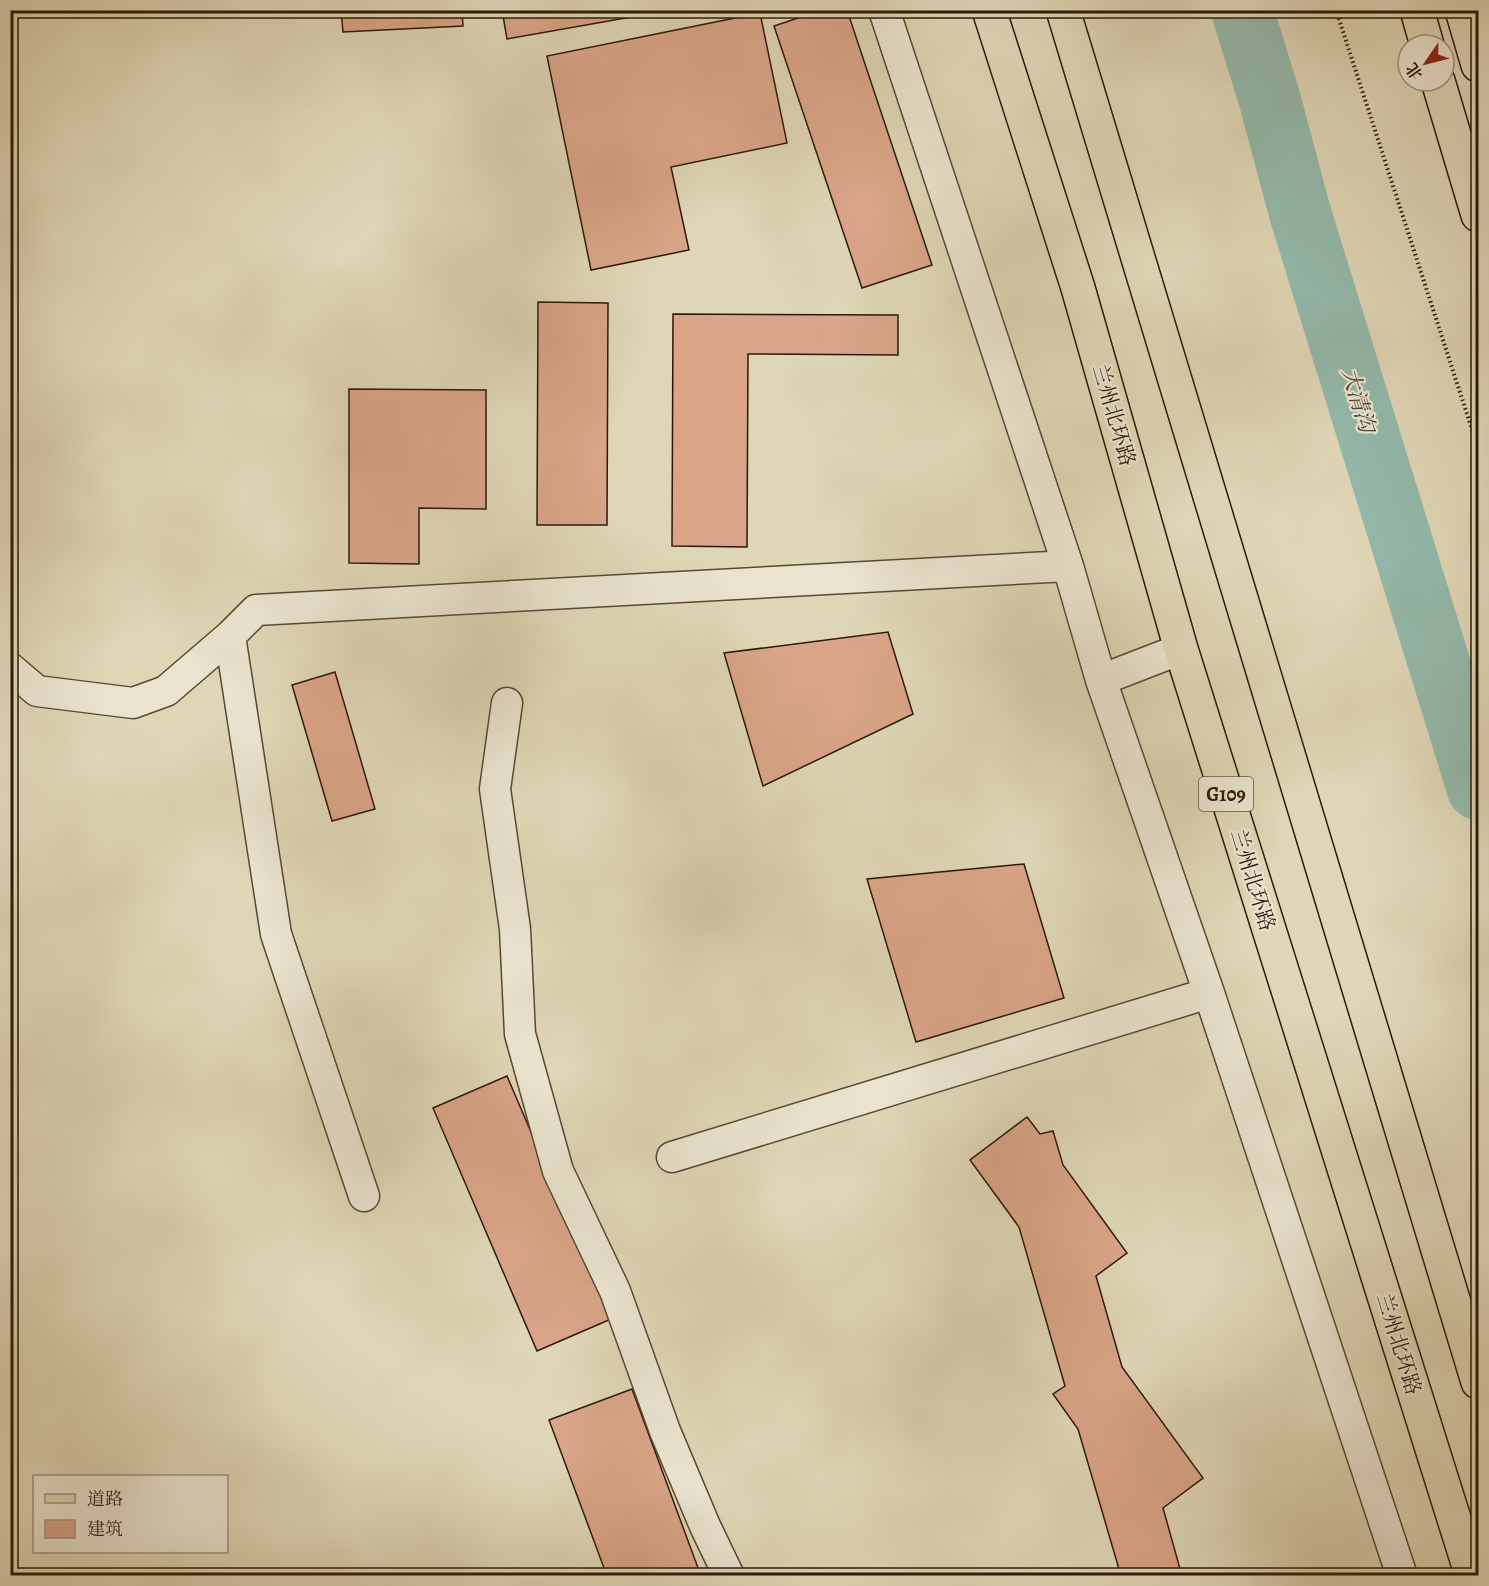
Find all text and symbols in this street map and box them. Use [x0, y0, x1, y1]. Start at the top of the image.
north arrow [1396, 33, 1456, 93]
text: 北 [1401, 58, 1428, 84]
street label: 兰州北环路 [1086, 361, 1142, 469]
water label: 大清沟 [1334, 364, 1383, 439]
road number: G109 [1199, 777, 1253, 811]
street label: 兰州北环路 [1224, 826, 1282, 934]
street label: 兰州北环路 [1370, 1290, 1428, 1398]
legend [33, 1475, 228, 1553]
text: 道路 [87, 1487, 123, 1511]
text: 建筑 [87, 1517, 123, 1541]

